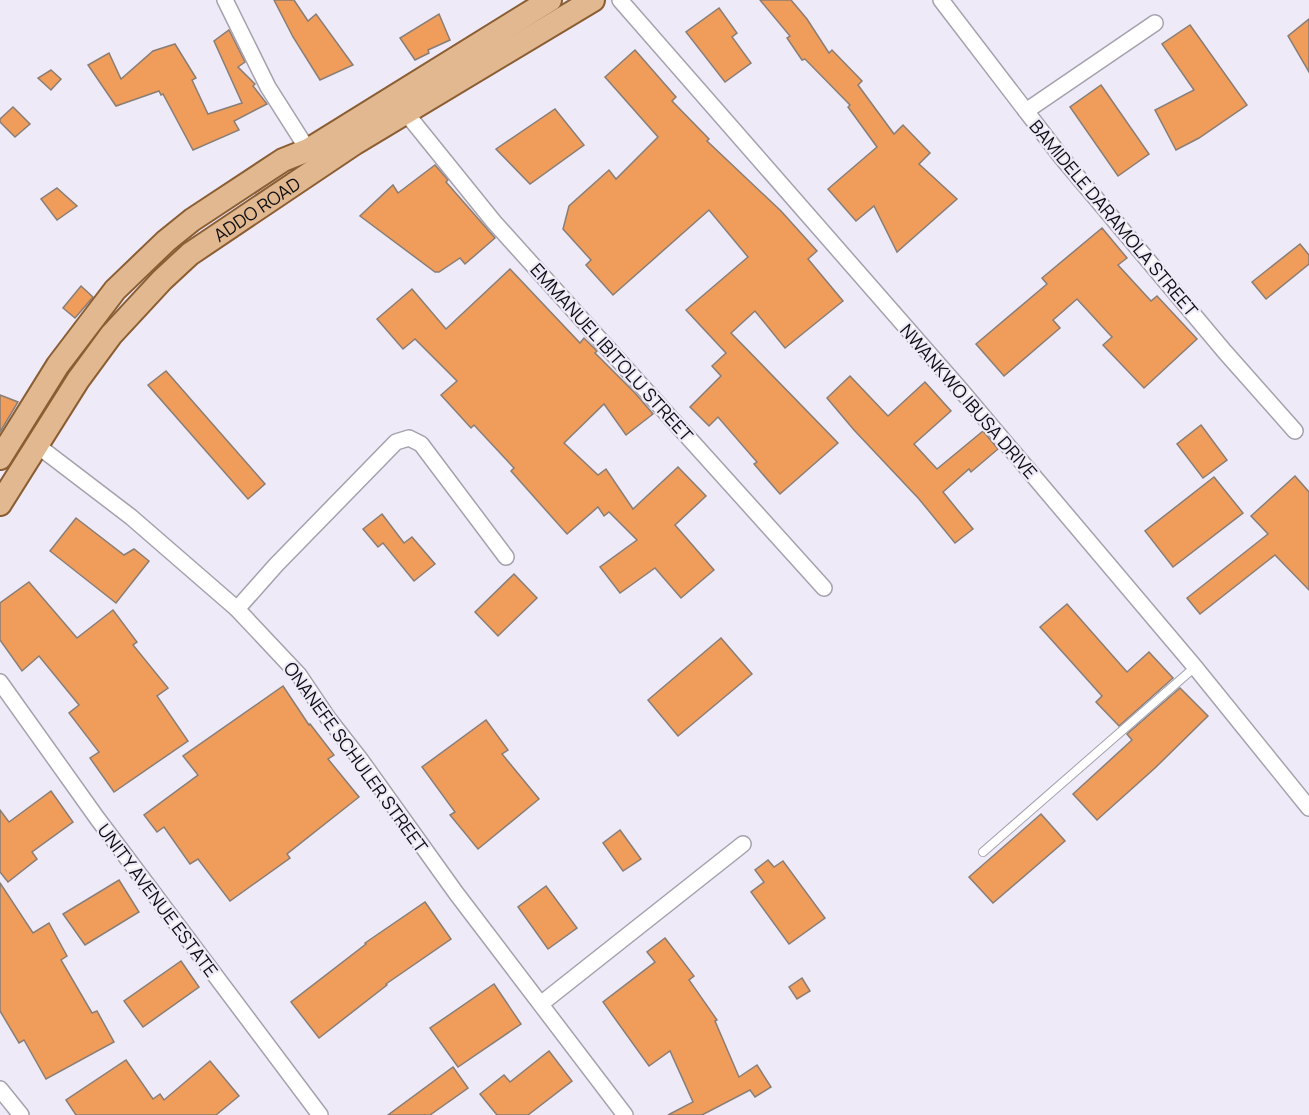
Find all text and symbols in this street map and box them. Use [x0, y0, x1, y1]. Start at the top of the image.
street label: BAMIDELE DARAMOLA STREET [1025, 115, 1204, 322]
street label: ADDO ROAD [209, 171, 305, 247]
street label: EMMANUEL IBITOLU STREET [525, 258, 699, 446]
street label: NWANKWO IBUSA DRIVE [895, 319, 1043, 483]
street label: ONANEFE SCHULER STREET [279, 657, 433, 857]
street label: UNITY AVENUE ESTATE [92, 819, 224, 981]

